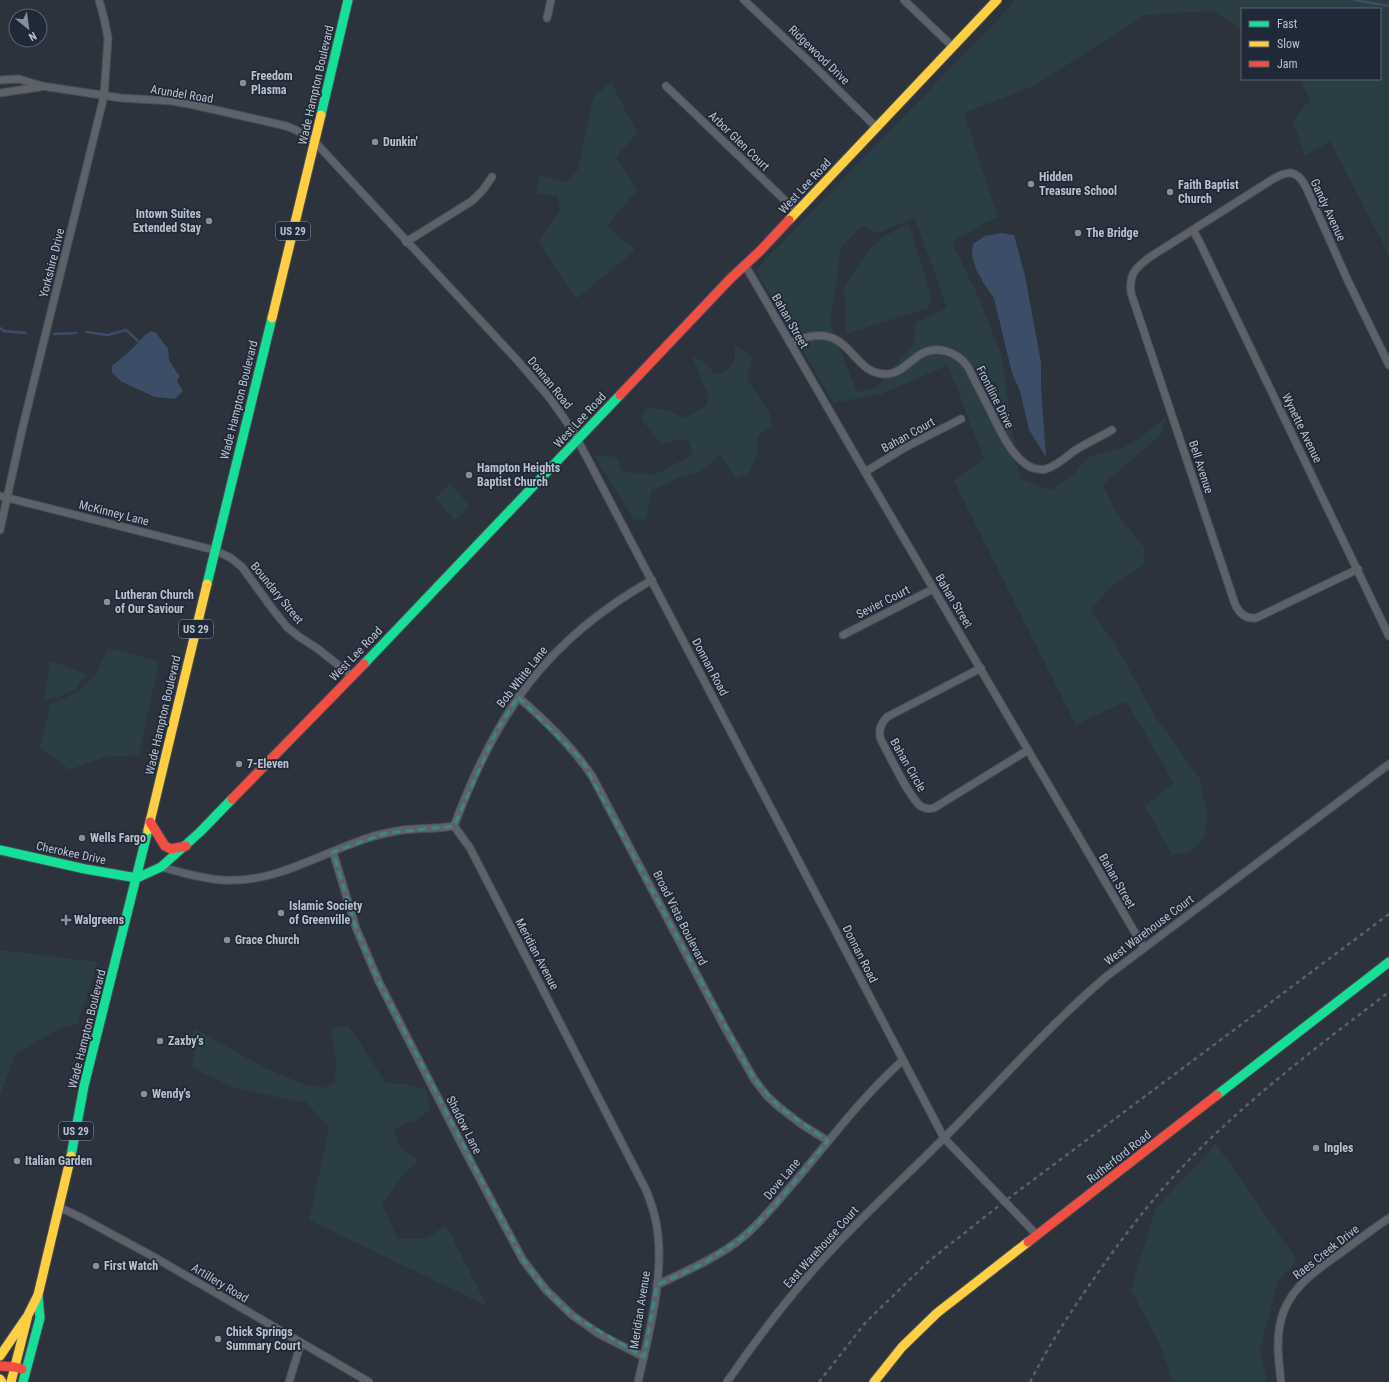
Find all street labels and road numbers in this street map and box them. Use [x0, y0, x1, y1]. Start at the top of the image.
street label: Ridgewood Drive [786, 22, 853, 88]
street label: Wade Hampton Boulevard [295, 24, 337, 146]
street label: Arundel Road [150, 82, 214, 106]
street label: Arbor Glen Court [706, 108, 773, 174]
street label: West Lee Road [776, 156, 834, 216]
street label: Gandy Avenue [1308, 177, 1349, 244]
road number: US 29 [276, 222, 310, 240]
street label: Yorkshire Drive [37, 227, 67, 299]
street label: Bahan Street [769, 291, 811, 351]
street label: Wade Hampton Boulevard [217, 339, 261, 461]
street label: Donnan Road [525, 354, 575, 412]
street label: Frontline Drive [973, 363, 1017, 431]
street label: West Lee Road [551, 390, 609, 450]
street label: Wynette Avenue [1279, 391, 1325, 465]
street label: Bahan Court [879, 414, 937, 455]
street label: Bell Avenue [1186, 439, 1216, 496]
street label: McKinney Lane [78, 498, 151, 529]
street label: Boundary Street [248, 559, 306, 627]
street label: Bahan Street [932, 571, 976, 631]
street label: Sevier Court [854, 582, 912, 621]
road number: US 29 [179, 620, 213, 638]
street label: West Lee Road [327, 624, 385, 684]
street label: Donnan Road [689, 636, 731, 698]
street label: Bob White Lane [494, 643, 550, 710]
street label: Wade Hampton Boulevard [142, 654, 184, 776]
street label: Bahan Circle [887, 736, 929, 795]
street label: Cherokee Drive [35, 839, 108, 867]
street label: Bahan Street [1096, 851, 1138, 911]
street label: Broad Vista Boulevard [650, 868, 710, 968]
street label: West Warehouse Court [1102, 892, 1197, 968]
street label: Meridian Avenue [512, 916, 562, 992]
street label: Donnan Road [839, 923, 881, 985]
street label: Wade Hampton Boulevard [65, 968, 109, 1090]
street label: Shadow Lane [443, 1094, 485, 1157]
road number: US 29 [59, 1122, 93, 1140]
street label: Rutherford Road [1084, 1128, 1154, 1186]
street label: Dove Lane [761, 1155, 803, 1202]
street label: East Warehouse Court [781, 1203, 862, 1291]
street label: Raes Creek Drive [1290, 1222, 1362, 1282]
street label: Artillery Road [189, 1261, 251, 1305]
street label: Meridian Avenue [627, 1270, 653, 1350]

